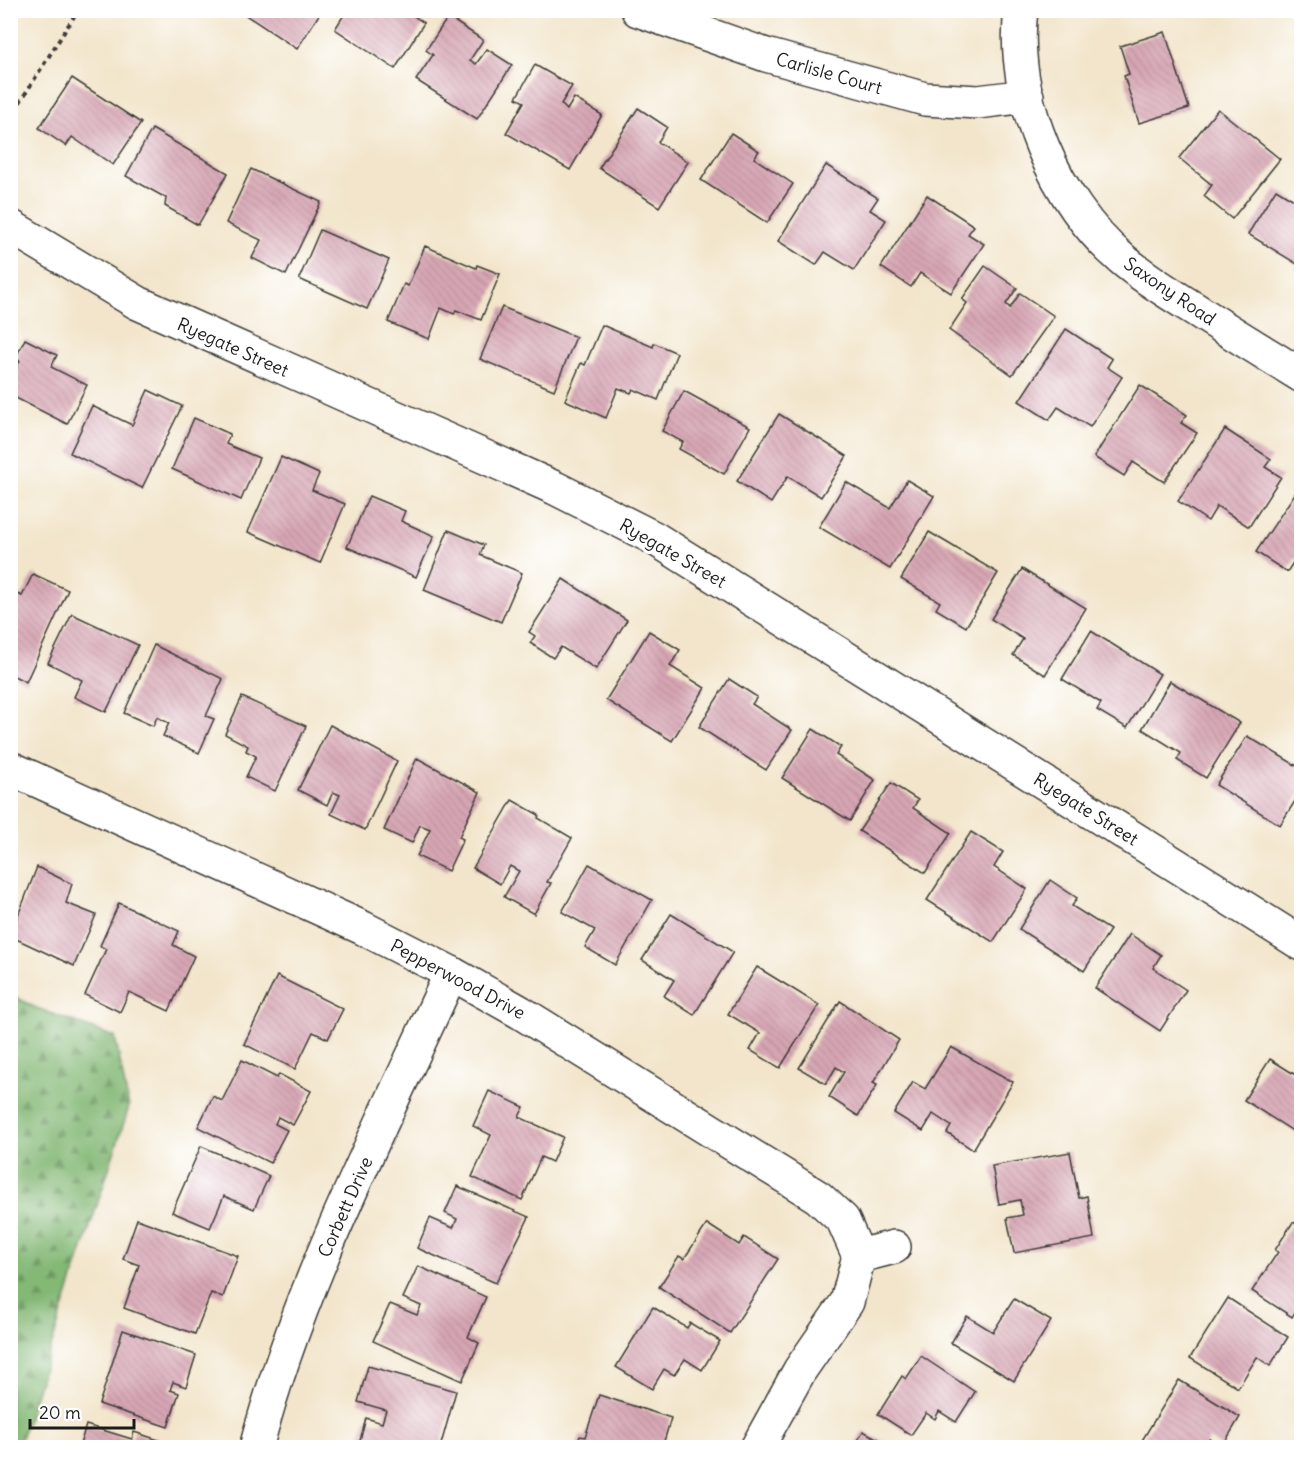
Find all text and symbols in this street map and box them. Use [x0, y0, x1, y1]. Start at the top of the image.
street label: Carlisle Court [773, 47, 885, 99]
street label: Saxony Road [1120, 252, 1221, 330]
street label: Ryegate Street [174, 312, 292, 382]
street label: Ryegate Street [616, 513, 730, 593]
street label: Ryegate Street [1029, 768, 1143, 850]
street label: Pepperwood Drive [387, 934, 529, 1024]
street label: Corbett Drive [313, 1153, 377, 1261]
scale bar [30, 1392, 134, 1430]
text: 20 m [39, 1401, 81, 1424]

